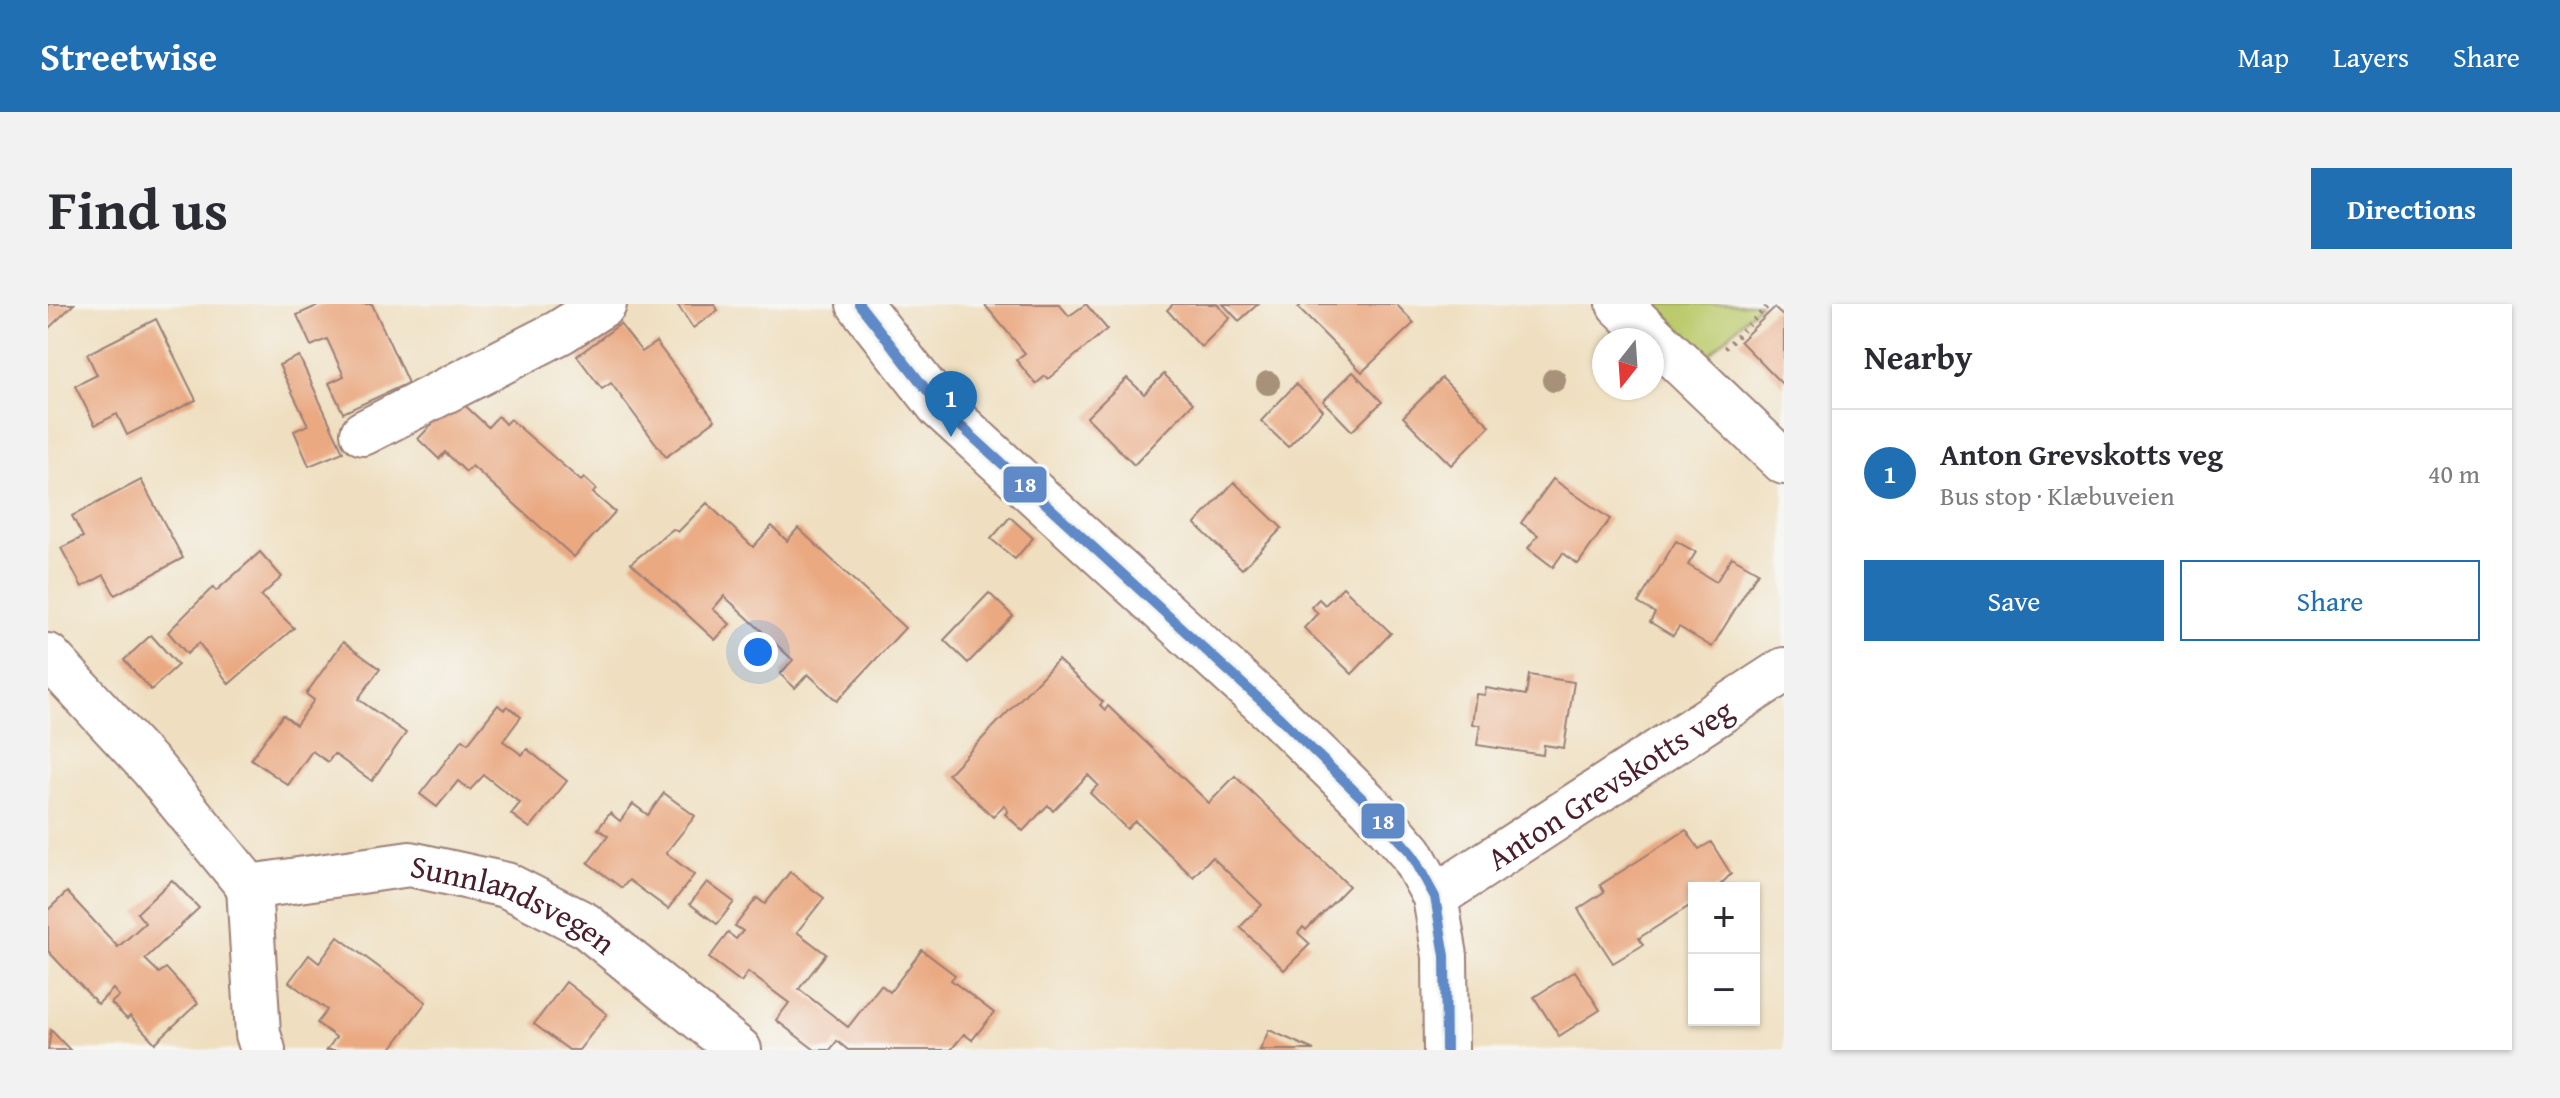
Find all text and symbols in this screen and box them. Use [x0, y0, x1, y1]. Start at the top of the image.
text: Streetwise [40, 28, 217, 84]
text: Map [2238, 36, 2289, 77]
text: Layers [2333, 36, 2409, 77]
text: Share [2453, 36, 2520, 77]
text: Find us [48, 167, 228, 250]
button: Directions [2311, 168, 2512, 249]
north arrow [1592, 328, 1664, 400]
text: Nearby [1864, 332, 1973, 381]
pin: 1 [925, 371, 977, 437]
text: Anton Grevskotts veg [1940, 432, 2223, 476]
text: 1 [1883, 454, 1897, 493]
text: 40 m [2428, 454, 2480, 493]
line badge: 18 [1002, 465, 1048, 504]
text: 18 [1014, 468, 1036, 500]
text: Bus stop · Klæbuveien [1940, 476, 2175, 515]
button: Save [1864, 560, 2164, 641]
button: Share [2180, 560, 2480, 641]
your location [738, 632, 778, 672]
street label: Anton Grevskotts veg [1477, 686, 1742, 881]
line badge: 18 [1360, 802, 1406, 840]
text: 18 [1372, 805, 1394, 837]
street label: Sunnlandsvegen [406, 841, 627, 965]
map controls [1688, 882, 1760, 1026]
button: + [1688, 882, 1760, 954]
button: − [1688, 954, 1760, 1026]

